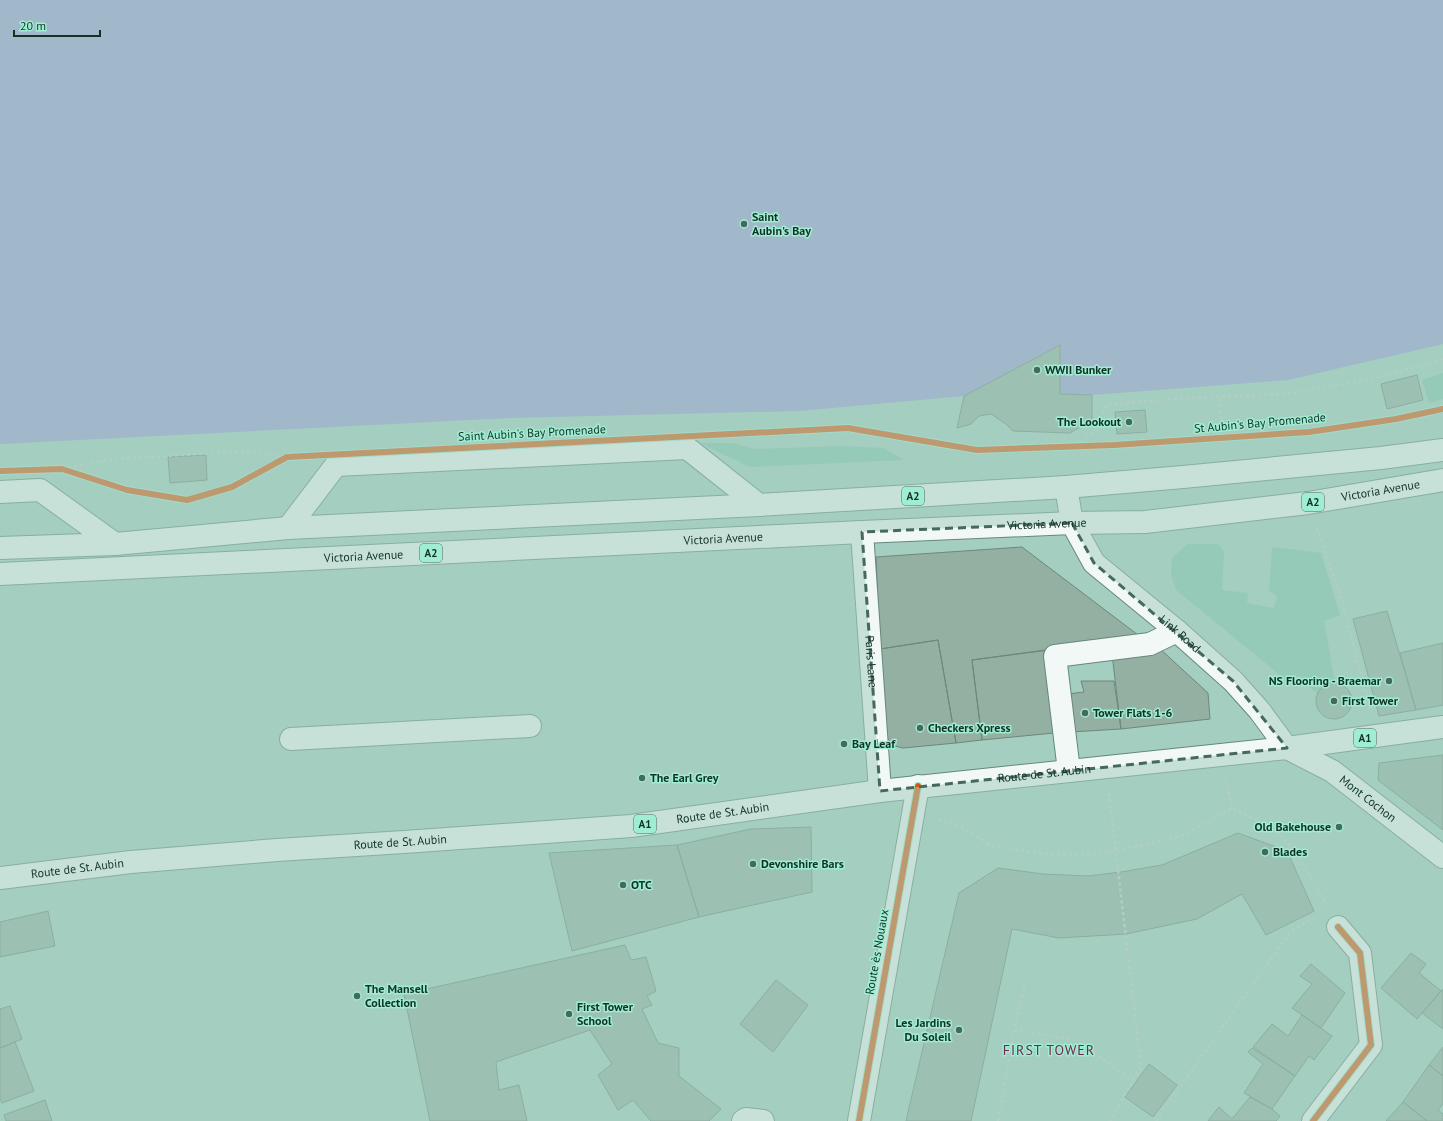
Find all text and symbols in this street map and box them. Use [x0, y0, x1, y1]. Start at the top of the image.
scale bar [14, 12, 100, 38]
text: 20 m [20, 18, 46, 33]
place label: Saint Aubin's Bay [752, 209, 811, 238]
marker: Saint Aubin's Bay [739, 219, 749, 229]
place label: WWII Bunker [1045, 362, 1112, 377]
marker: WWII Bunker [1032, 365, 1042, 375]
street label: St Aubin's Bay Promenade [1193, 409, 1326, 436]
place label: The Lookout [1057, 414, 1122, 429]
marker: The Lookout [1124, 417, 1134, 427]
street label: Saint Aubin's Bay Promenade [458, 421, 606, 444]
street label: Victoria Avenue [1339, 476, 1421, 504]
road number: A2 [902, 487, 924, 505]
road number: A2 [1302, 493, 1324, 511]
street label: Victoria Avenue [1006, 515, 1087, 533]
street label: Victoria Avenue [682, 529, 763, 548]
road number: A2 [420, 544, 442, 562]
street label: Victoria Avenue [322, 546, 404, 565]
street label: Link Road [1156, 612, 1204, 656]
street label: Paris Lane [862, 635, 881, 688]
place label: NS Flooring - Braemar [1269, 673, 1382, 688]
marker: NS Flooring - Braemar [1384, 676, 1394, 686]
place label: First Tower [1342, 693, 1399, 708]
marker: First Tower [1329, 696, 1339, 706]
place label: Tower Flats 1-6 [1093, 705, 1172, 720]
marker: Tower Flats 1-6 [1080, 708, 1090, 718]
place label: Checkers Xpress [928, 720, 1011, 735]
marker: Checkers Xpress [915, 723, 925, 733]
road number: A1 [1354, 729, 1376, 747]
place label: Bay Leaf [852, 736, 896, 751]
marker: Bay Leaf [839, 739, 849, 749]
street label: Route de St. Aubin [997, 761, 1092, 786]
place label: The Earl Grey [650, 770, 719, 785]
street label: Mont Cochon [1337, 772, 1399, 825]
marker: The Earl Grey [637, 773, 647, 783]
street label: Route de St. Aubin [675, 799, 770, 827]
road number: A1 [634, 815, 656, 833]
place label: Old Bakehouse [1254, 819, 1331, 834]
marker: Old Bakehouse [1334, 822, 1344, 832]
street label: Route de St. Aubin [353, 831, 447, 852]
place label: Blades [1273, 844, 1307, 859]
marker: Blades [1260, 847, 1270, 857]
street label: Route de St. Aubin [30, 855, 125, 881]
place label: Devonshire Bars [761, 856, 844, 871]
marker: Devonshire Bars [748, 859, 758, 869]
place label: OTC [631, 877, 652, 892]
marker: OTC [618, 880, 628, 890]
street label: Route ès Nouaux [862, 908, 891, 996]
place label: The Mansell Collection [365, 981, 428, 1010]
marker: The Mansell Collection [352, 991, 362, 1001]
place label: First Tower School [577, 999, 634, 1028]
marker: First Tower School [564, 1009, 574, 1019]
place label: Les Jardins Du Soleil [896, 1015, 951, 1044]
marker: Les Jardins Du Soleil [954, 1025, 964, 1035]
district label: FIRST TOWER [1003, 1041, 1095, 1059]

